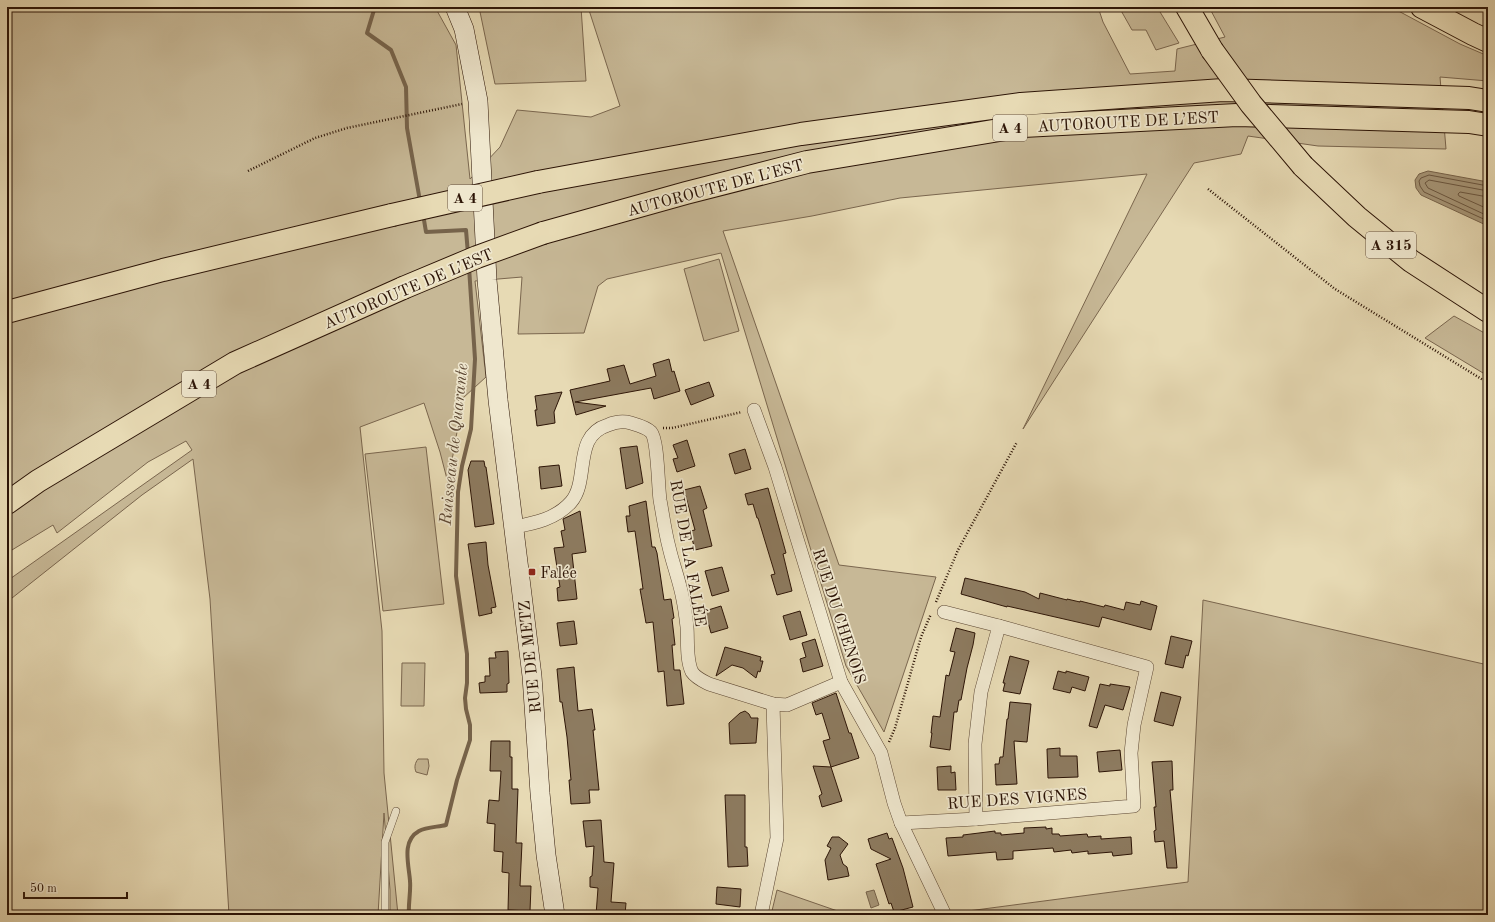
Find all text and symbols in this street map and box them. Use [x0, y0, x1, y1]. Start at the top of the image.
street label: AUTOROUTE DE L’EST [1037, 110, 1219, 136]
road number: A 4 [993, 115, 1027, 141]
street label: AUTOROUTE DE L’EST [626, 158, 805, 220]
road number: A 4 [448, 185, 482, 211]
road number: A 315 [1366, 232, 1416, 258]
street label: AUTOROUTE DE L’EST [322, 247, 496, 333]
water label: Ruisseau de Quarante [437, 362, 471, 527]
road number: A 4 [182, 371, 216, 397]
street label: RUE DE LA FALÉE [666, 478, 712, 628]
street label: RUE DU CHENOIS [809, 547, 868, 687]
place label: Falée [540, 566, 577, 582]
marker: Falée [527, 567, 537, 577]
street label: RUE DE METZ [517, 600, 545, 714]
street label: RUE DES VIGNES [947, 787, 1088, 813]
scale bar [24, 874, 127, 900]
text: 50 m [30, 882, 57, 895]

